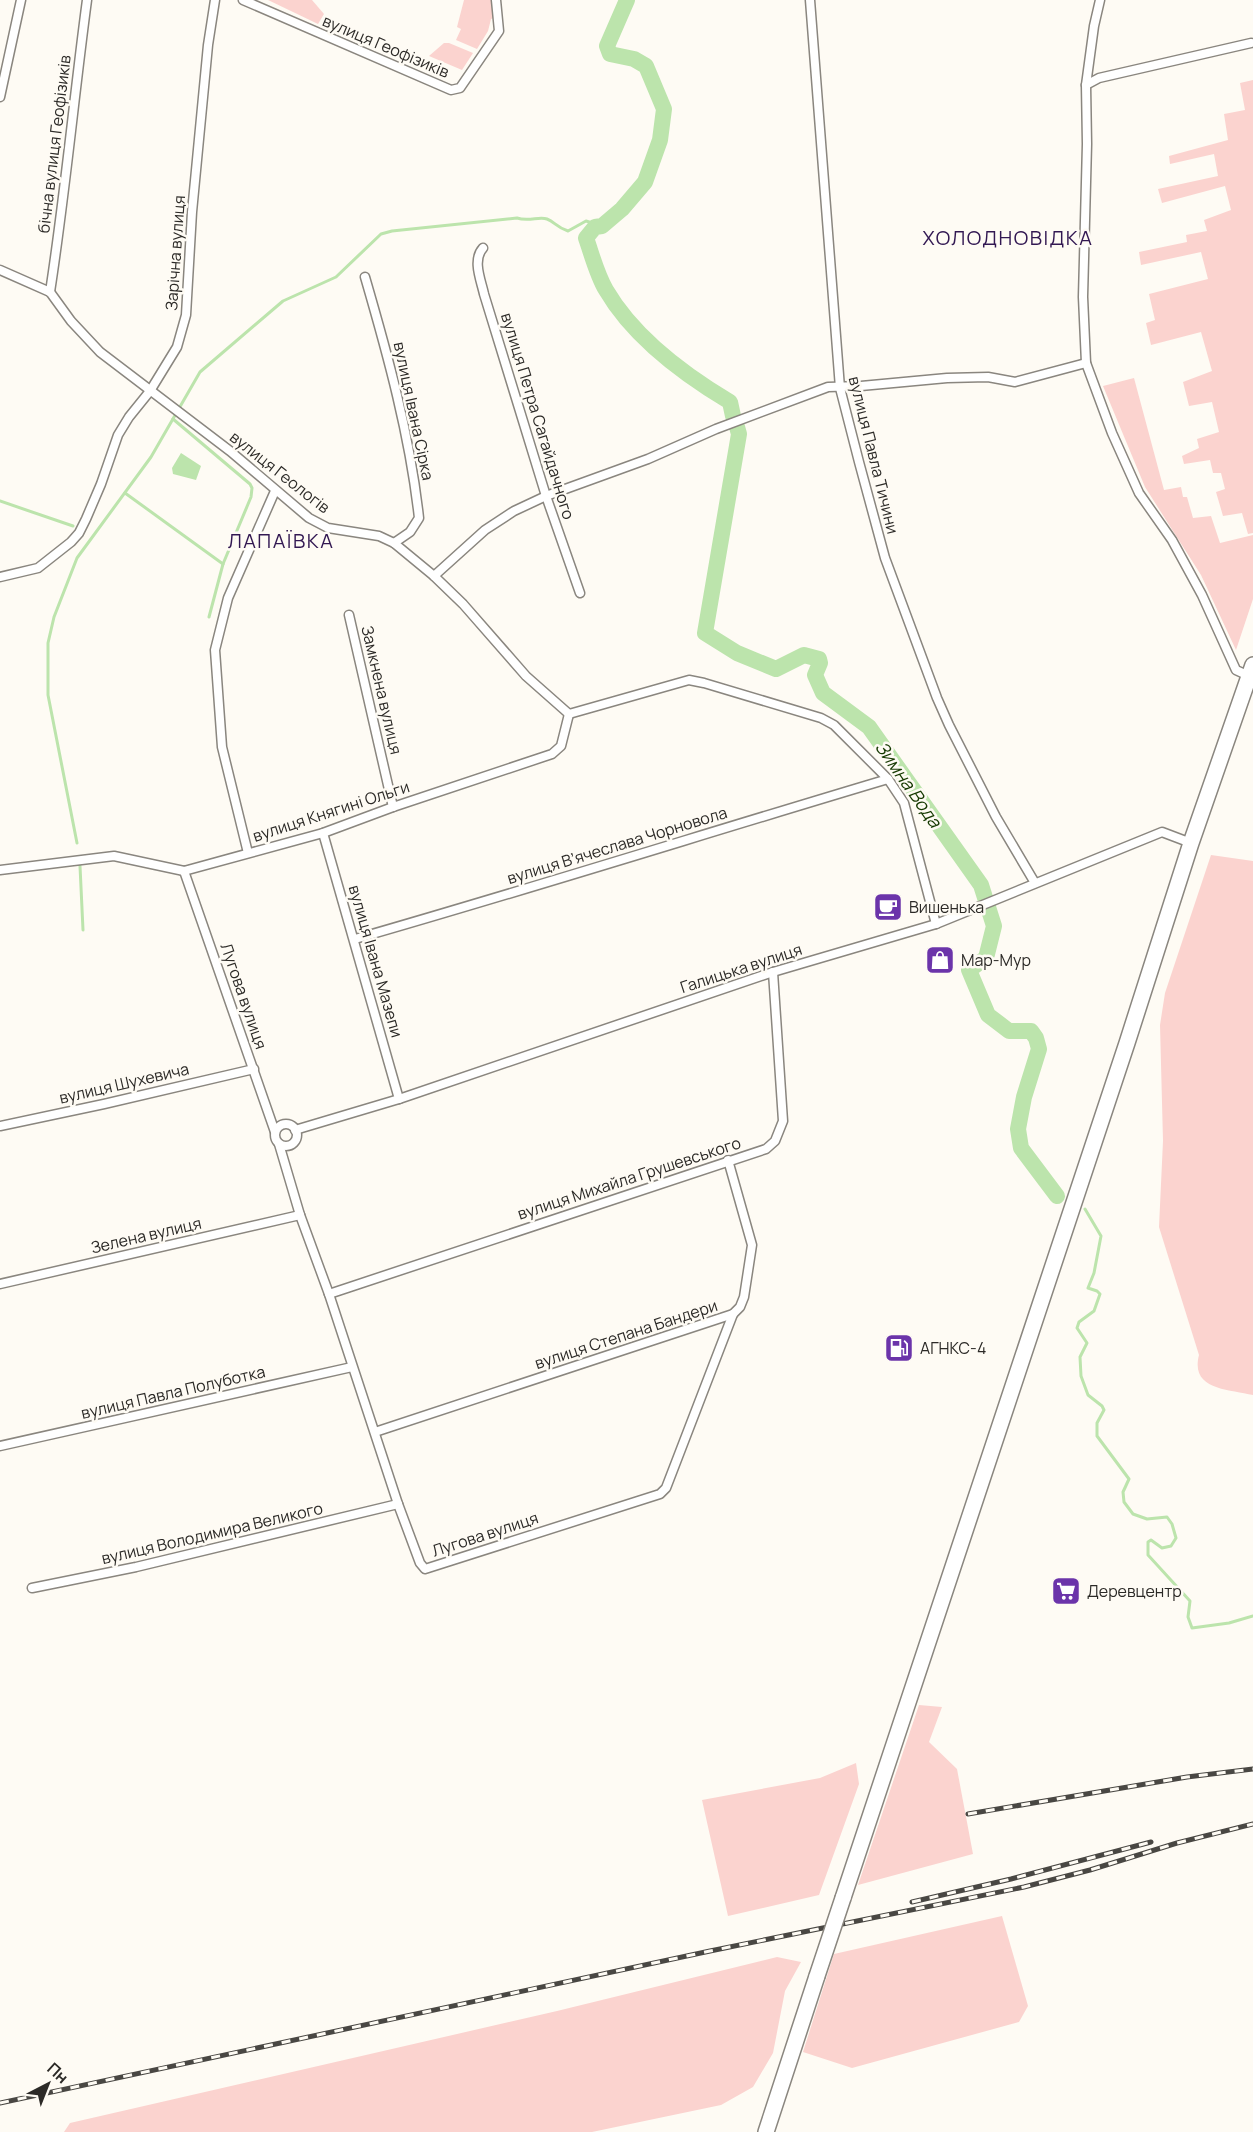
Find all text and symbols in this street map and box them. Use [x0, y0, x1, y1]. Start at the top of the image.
street label: вулиця Геофізиків [319, 9, 453, 83]
street label: бічна вулиця Геофізиків [32, 53, 76, 234]
street label: Зарічна вулиця [160, 195, 190, 311]
district label: ХОЛОДНОВІДКА [923, 224, 1093, 251]
street label: вулиця Петра Сагайдачного [496, 310, 580, 522]
street label: вулиця Івана Сірка [389, 340, 439, 482]
street label: вулиця Павла Тичини [844, 374, 904, 536]
street label: вулиця Геологів [225, 426, 335, 518]
district label: ЛАПАЇВКА [228, 527, 334, 554]
street label: Замкнена вулиця [356, 623, 408, 757]
water label: Зимна Вода [870, 736, 948, 833]
street label: вулиця Княгині Ольги [250, 775, 412, 847]
street label: вулиця Вʼячеслава Чорновола [504, 801, 730, 889]
street label: вулиця Івана Мазепи [344, 882, 408, 1040]
cafe icon: Вишенька [872, 891, 904, 923]
place label: Вишенька [909, 896, 984, 918]
street label: Галицька вулиця [677, 938, 805, 998]
street label: Лугова вулиця [216, 940, 272, 1052]
shop icon: Мар-Мур [924, 944, 956, 976]
place label: Мар-Мур [961, 949, 1031, 971]
street label: вулиця Шухевича [57, 1057, 191, 1109]
street label: вулиця Михайла Грушевського [515, 1131, 743, 1225]
street label: Зелена вулиця [89, 1212, 203, 1258]
street label: вулиця Степана Бандери [532, 1294, 720, 1374]
fuel station icon: АГНКС-4 [883, 1332, 915, 1364]
place label: АГНКС-4 [920, 1337, 986, 1359]
street label: вулиця Павла Полуботка [79, 1360, 267, 1424]
street label: вулиця Володимира Великого [99, 1497, 325, 1569]
street label: Лугова вулиця [429, 1506, 541, 1562]
supermarket icon: Деревцентр [1050, 1575, 1082, 1607]
place label: Деревцентр [1087, 1580, 1182, 1602]
north arrow [18, 2054, 78, 2114]
text: Пн [43, 2057, 73, 2088]

